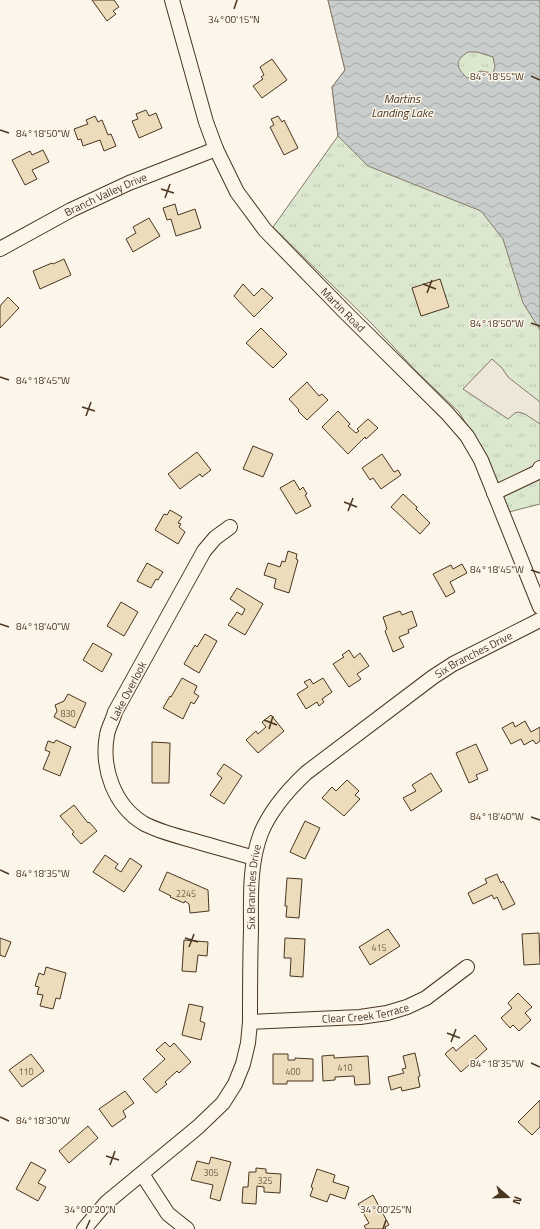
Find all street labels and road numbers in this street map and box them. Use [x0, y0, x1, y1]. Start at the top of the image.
street label: Branch Valley Drive [61, 169, 150, 220]
street label: Martin Road [317, 284, 369, 336]
street label: Six Branches Drive [432, 627, 515, 682]
street label: Lake Overlook [106, 658, 151, 724]
street label: Six Branches Drive [243, 842, 265, 930]
street label: Clear Creek Terrace [322, 999, 411, 1027]

